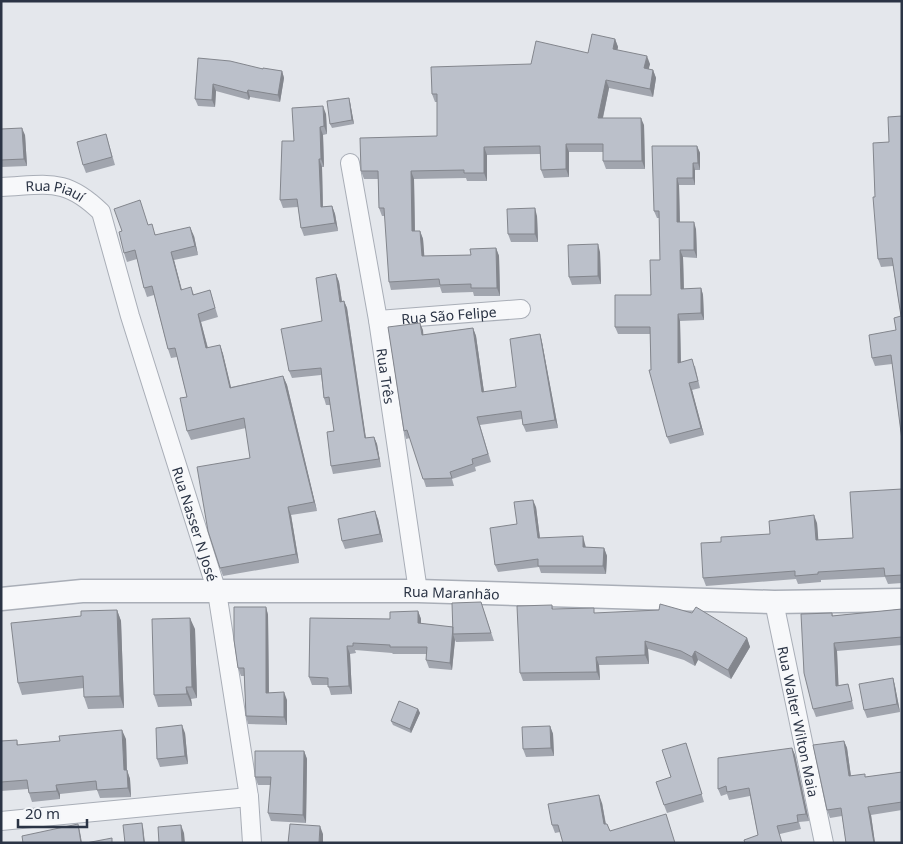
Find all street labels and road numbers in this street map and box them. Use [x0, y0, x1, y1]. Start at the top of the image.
street label: Rua Piauí [25, 175, 89, 206]
street label: Rua São Felipe [400, 301, 497, 328]
street label: Rua Três [373, 347, 400, 405]
street label: Rua Nasser N José [169, 464, 223, 584]
street label: Rua Maranhão [403, 582, 500, 603]
street label: Rua Walter Wilton Maia [774, 644, 824, 799]

